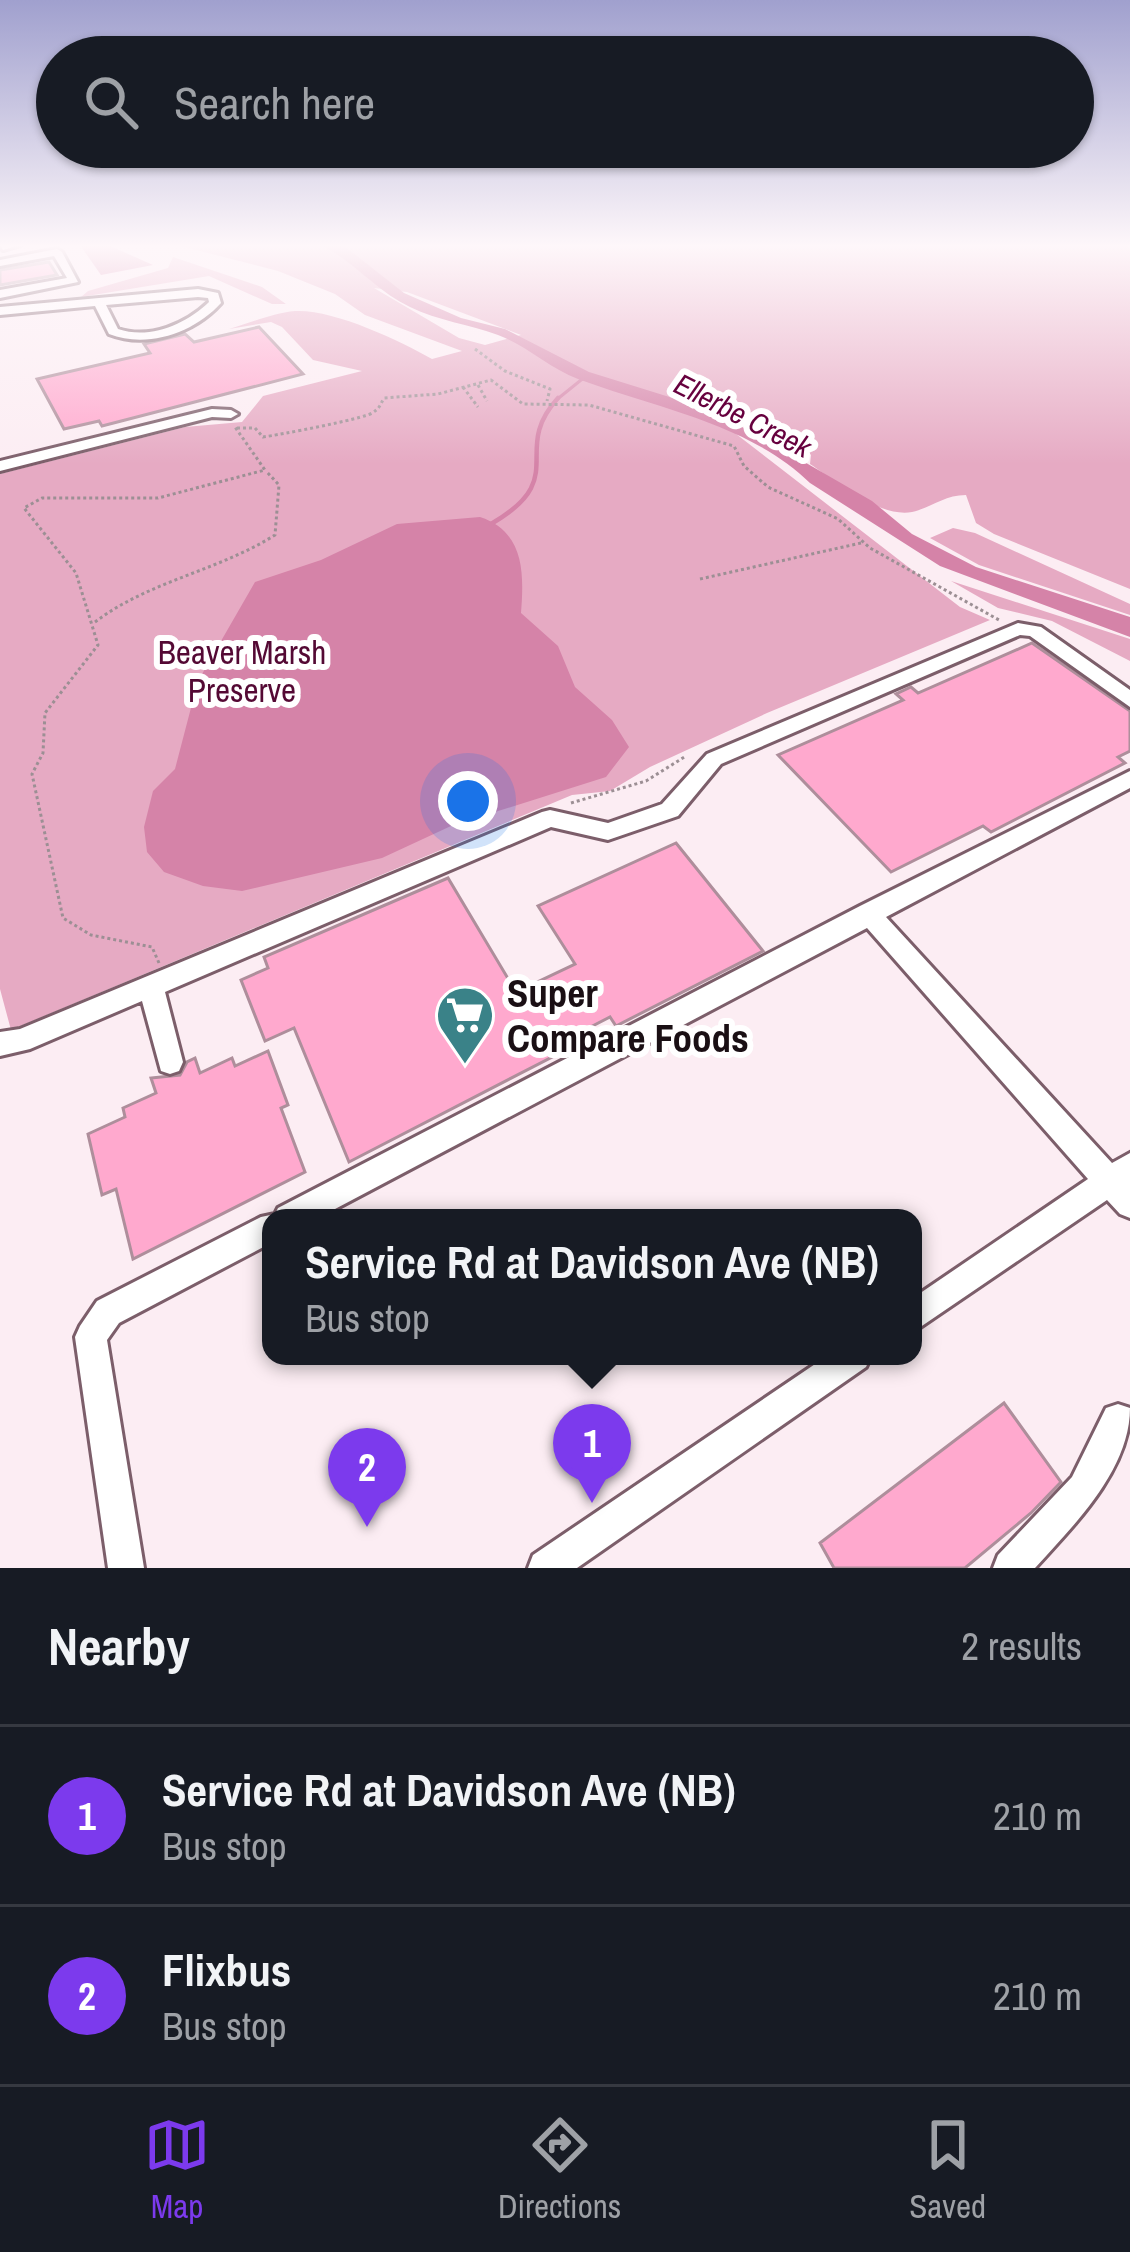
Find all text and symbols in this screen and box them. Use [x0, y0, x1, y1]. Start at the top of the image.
search box [36, 36, 1094, 168]
icon: search [78, 69, 144, 135]
text: Search here [174, 72, 375, 133]
water label: Ellerbe Creek [668, 363, 820, 467]
park label: Beaver Marsh Preserve [158, 630, 326, 712]
your location [438, 771, 498, 831]
place label: Super Compare Foods [507, 967, 749, 1064]
supermarket icon: Super Compare Foods [434, 984, 496, 1066]
popup [262, 1209, 922, 1365]
text: Service Rd at Davidson Ave (NB) [305, 1231, 879, 1292]
text: Bus stop [305, 1292, 430, 1344]
pin: 1 [553, 1404, 631, 1503]
pin: 2 [328, 1428, 406, 1527]
text: Nearby [48, 1612, 190, 1681]
text: 2 results [961, 1620, 1082, 1672]
text: Service Rd at Davidson Ave (NB) [162, 1759, 736, 1820]
text: 1 [78, 1790, 96, 1842]
text: 210 m [993, 1790, 1082, 1842]
text: Bus stop [162, 1820, 286, 1872]
text: Flixbus [162, 1939, 291, 2000]
text: 2 [78, 1970, 96, 2022]
text: 210 m [993, 1970, 1082, 2022]
text: Bus stop [162, 2000, 286, 2052]
tab: Map [144, 2112, 210, 2228]
tab: Directions [498, 2112, 621, 2228]
tab: Saved [909, 2112, 986, 2228]

